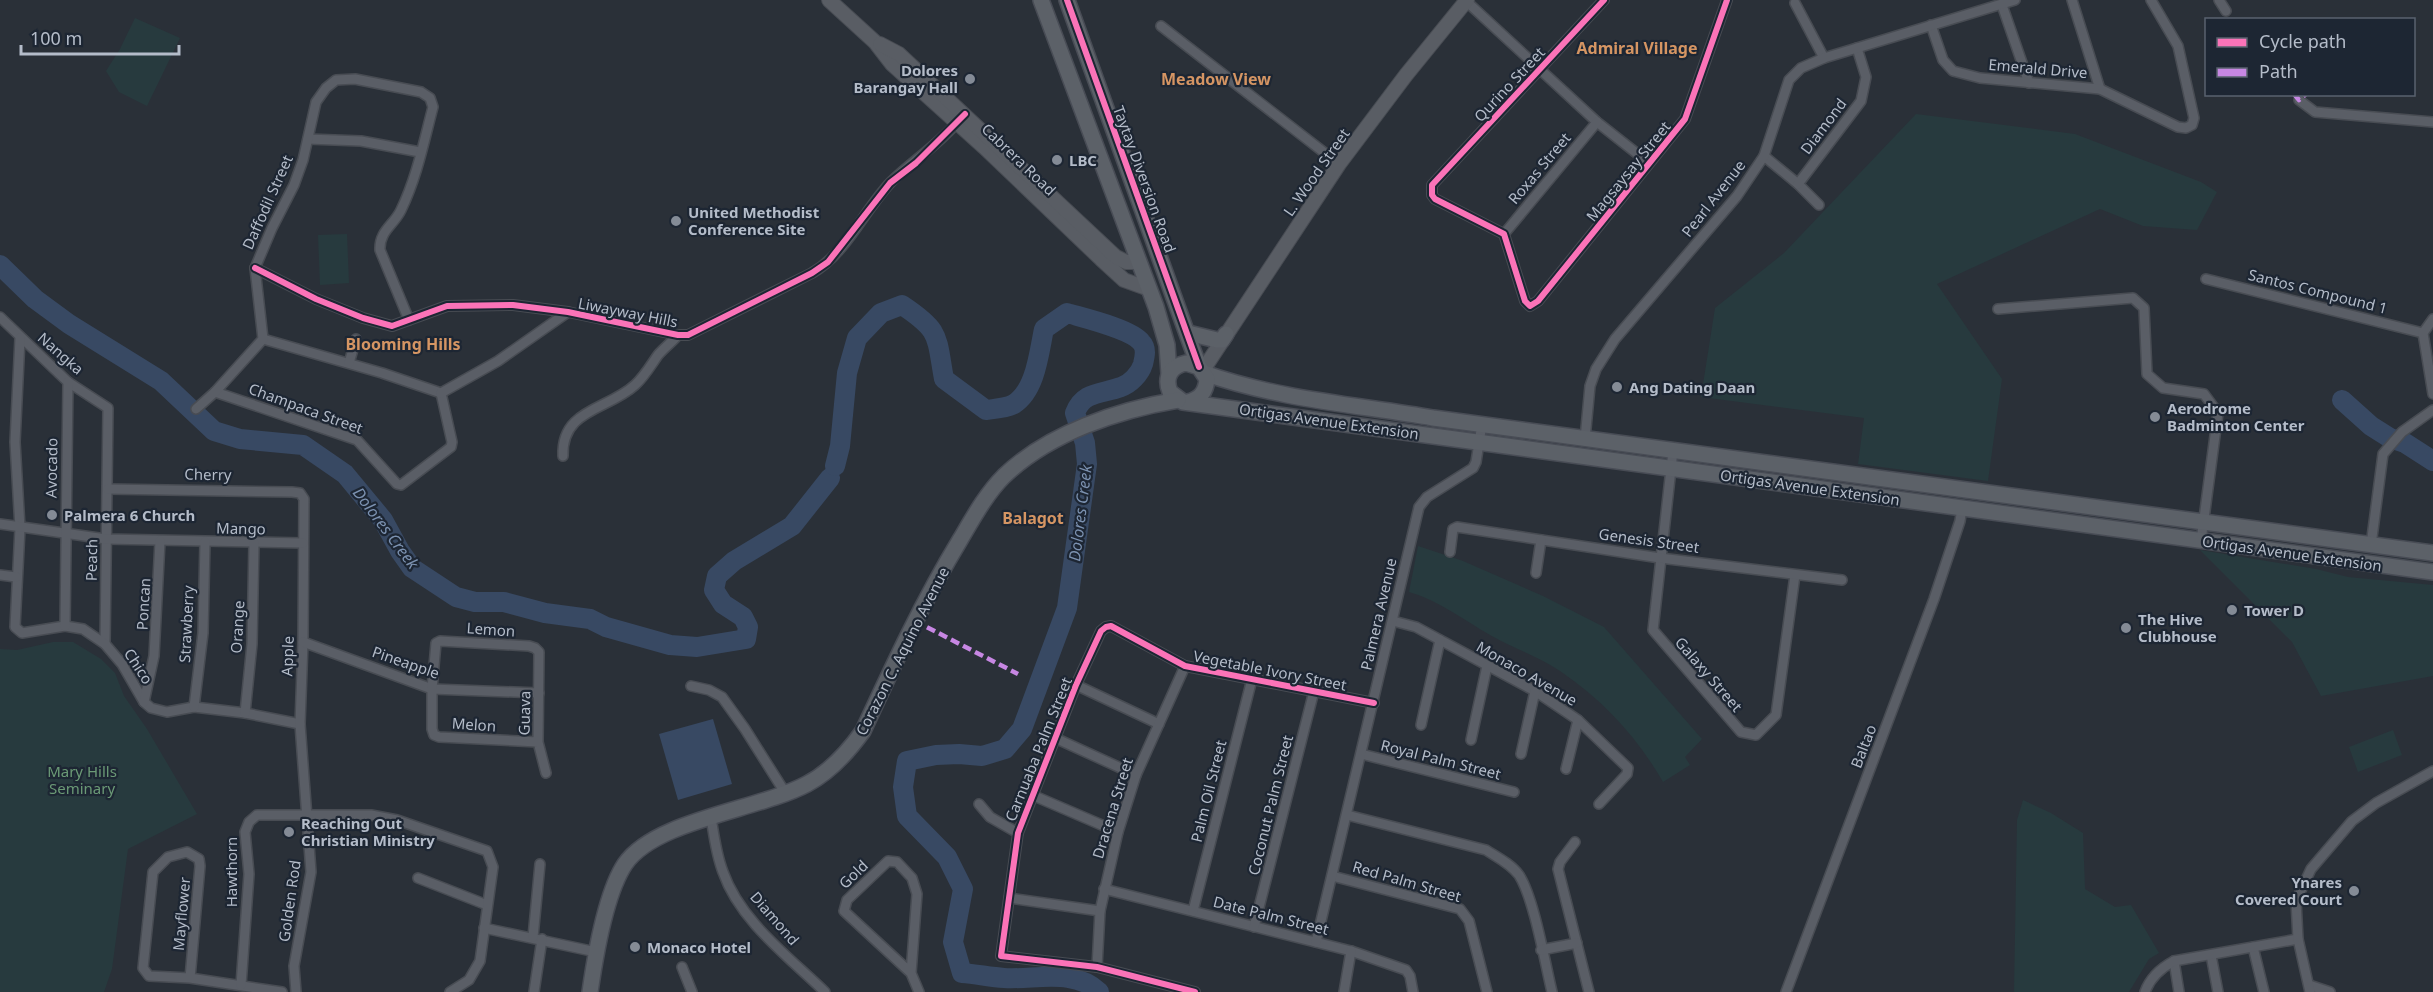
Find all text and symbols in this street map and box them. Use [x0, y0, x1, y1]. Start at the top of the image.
scale bar [21, 18, 178, 56]
legend [2205, 18, 2415, 96]
text: 100 m [30, 26, 82, 50]
text: Cycle path [2259, 29, 2346, 53]
district label: Admiral Village [1577, 37, 1697, 59]
street label: Qurino Street [1469, 42, 1549, 126]
street label: Emerald Drive [1988, 54, 2088, 82]
text: Path [2259, 59, 2298, 83]
place label: Dolores Barangay Hall [854, 60, 958, 97]
district label: Meadow View [1161, 68, 1271, 90]
marker: Dolores Barangay Hall [963, 72, 977, 86]
street label: Diamond [1796, 94, 1850, 158]
street label: Taytay Diversion Road [1109, 103, 1181, 255]
street label: Magsaysay Street [1581, 116, 1675, 225]
street label: Cabrera Road [978, 119, 1060, 199]
street label: L. Wood Street [1278, 124, 1354, 220]
street label: Roxas Street [1503, 128, 1575, 208]
place label: LBC [1069, 150, 1097, 170]
street label: Daffodil Street [237, 151, 297, 252]
marker: LBC [1050, 153, 1064, 167]
street label: Pearl Avenue [1677, 155, 1749, 241]
place label: United Methodist Conference Site [688, 202, 820, 239]
marker: United Methodist Conference Site [669, 214, 683, 228]
street label: Santos Compound 1 [2246, 264, 2390, 318]
street label: Liwayway Hills [576, 293, 680, 331]
street label: Nangka [34, 327, 88, 379]
district label: Blooming Hills [345, 333, 461, 355]
place label: Ang Dating Daan [1629, 377, 1755, 397]
street label: Champaca Street [246, 378, 366, 438]
marker: Ang Dating Daan [1610, 380, 1624, 394]
street label: Ortigas Avenue Extension [1238, 398, 1420, 444]
place label: Aerodrome Badminton Center [2167, 398, 2305, 435]
marker: Aerodrome Badminton Center [2148, 410, 2162, 424]
street label: Avocado [40, 438, 62, 498]
water label: Dolores Creek [1063, 462, 1097, 563]
street label: Cherry [184, 464, 232, 484]
street label: Ortigas Avenue Extension [1719, 464, 1901, 510]
water label: Dolores Creek [348, 483, 425, 574]
place label: Palmera 6 Church [64, 505, 195, 525]
district label: Balagot [1002, 507, 1064, 529]
marker: Palmera 6 Church [45, 508, 59, 522]
street label: Mango [216, 518, 266, 538]
street label: Genesis Street [1598, 523, 1701, 557]
street label: Ortigas Avenue Extension [2201, 530, 2383, 576]
street label: Peach [81, 539, 101, 581]
street label: Palmera Avenue [1355, 556, 1401, 672]
street label: Corazon C. Aquino Avenue [851, 563, 953, 739]
street label: Poncan [132, 577, 154, 631]
street label: Strawberry [174, 584, 198, 663]
street label: Orange [226, 600, 248, 654]
place label: Tower D [2244, 600, 2304, 620]
marker: Tower D [2225, 603, 2239, 617]
place label: The Hive Clubhouse [2138, 609, 2217, 646]
street label: Lemon [466, 617, 516, 641]
marker: The Hive Clubhouse [2119, 621, 2133, 635]
street label: Galaxy Street [1671, 632, 1747, 716]
street label: Apple [276, 635, 298, 677]
street label: Monaco Avenue [1473, 636, 1581, 710]
street label: Pineapple [370, 641, 442, 683]
street label: Chico [120, 644, 158, 688]
street label: Vegetable Ivory Street [1192, 645, 1349, 695]
street label: Carnuaba Palm Street [1000, 673, 1076, 824]
street label: Guava [514, 691, 534, 735]
street label: Melon [451, 712, 497, 736]
street label: Baltao [1846, 721, 1880, 771]
street label: Coconut Palm Street [1243, 732, 1297, 877]
street label: Royal Palm Street [1379, 734, 1504, 784]
street label: Palm Oil Street [1186, 737, 1230, 844]
street label: Dracena Street [1087, 755, 1137, 861]
park label: Mary Hills Seminary [47, 761, 117, 798]
place label: Reaching Out Christian Ministry [301, 813, 435, 850]
marker: Reaching Out Christian Ministry [282, 825, 296, 839]
street label: Hawthorn [221, 837, 241, 907]
street label: Gold [834, 855, 872, 893]
street label: Red Palm Street [1350, 856, 1464, 906]
street label: Golden Rod [273, 859, 305, 943]
place label: Ynares Covered Court [2235, 872, 2342, 909]
street label: Mayflower [168, 876, 194, 952]
marker: Ynares Covered Court [2347, 884, 2361, 898]
street label: Diamond [746, 887, 804, 949]
street label: Date Palm Street [1211, 891, 1331, 939]
place label: Monaco Hotel [647, 937, 751, 957]
marker: Monaco Hotel [628, 940, 642, 954]

